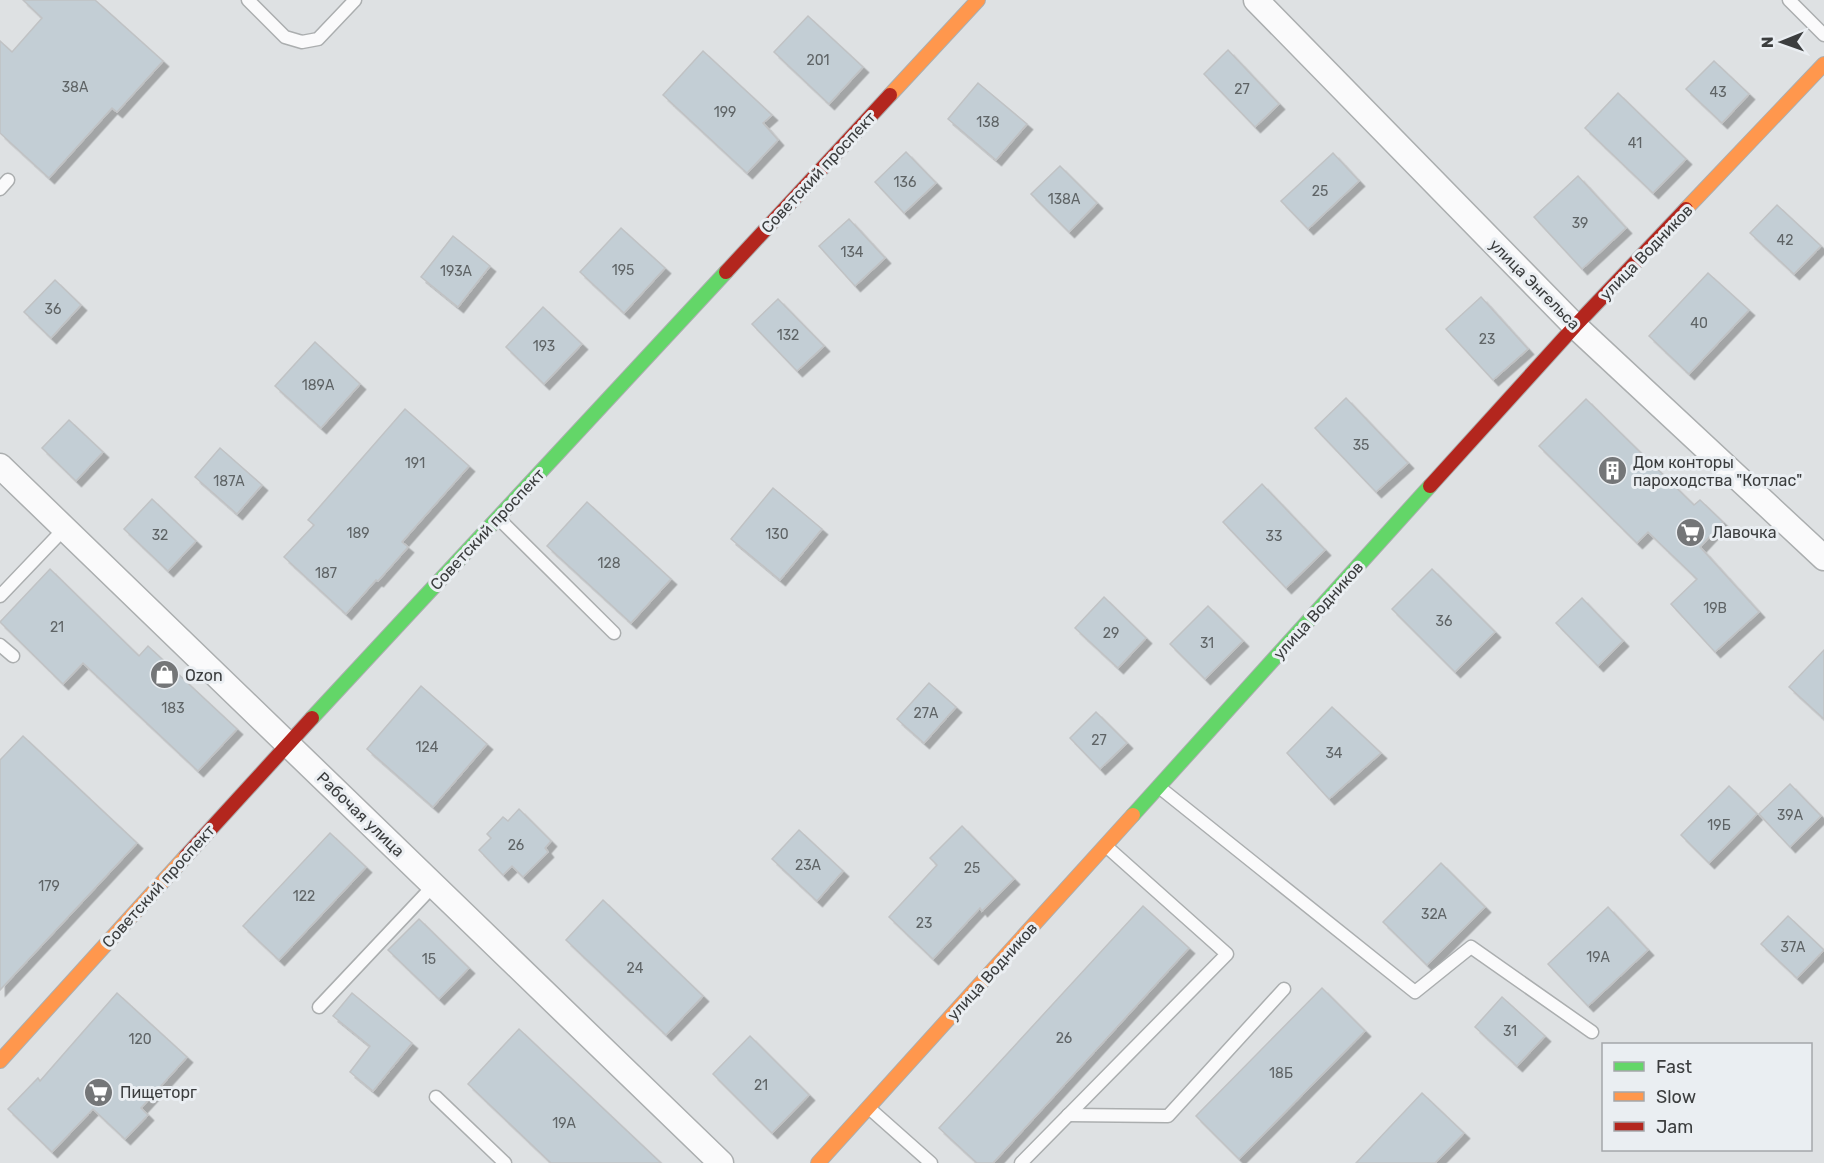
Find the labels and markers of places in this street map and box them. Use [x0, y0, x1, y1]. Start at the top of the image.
place label: Дом конторы пароходства "Котлас" [1633, 453, 1802, 490]
building icon: Дом конторы пароходства "Котлас" [1596, 455, 1628, 487]
supermarket icon: Лавочка [1675, 516, 1707, 548]
place label: Лавочка [1712, 523, 1776, 542]
shop icon: Ozon [148, 659, 180, 691]
place label: Ozon [185, 666, 223, 685]
supermarket icon: Пищеторг [83, 1076, 115, 1108]
place label: Пищеторг [120, 1083, 197, 1102]

